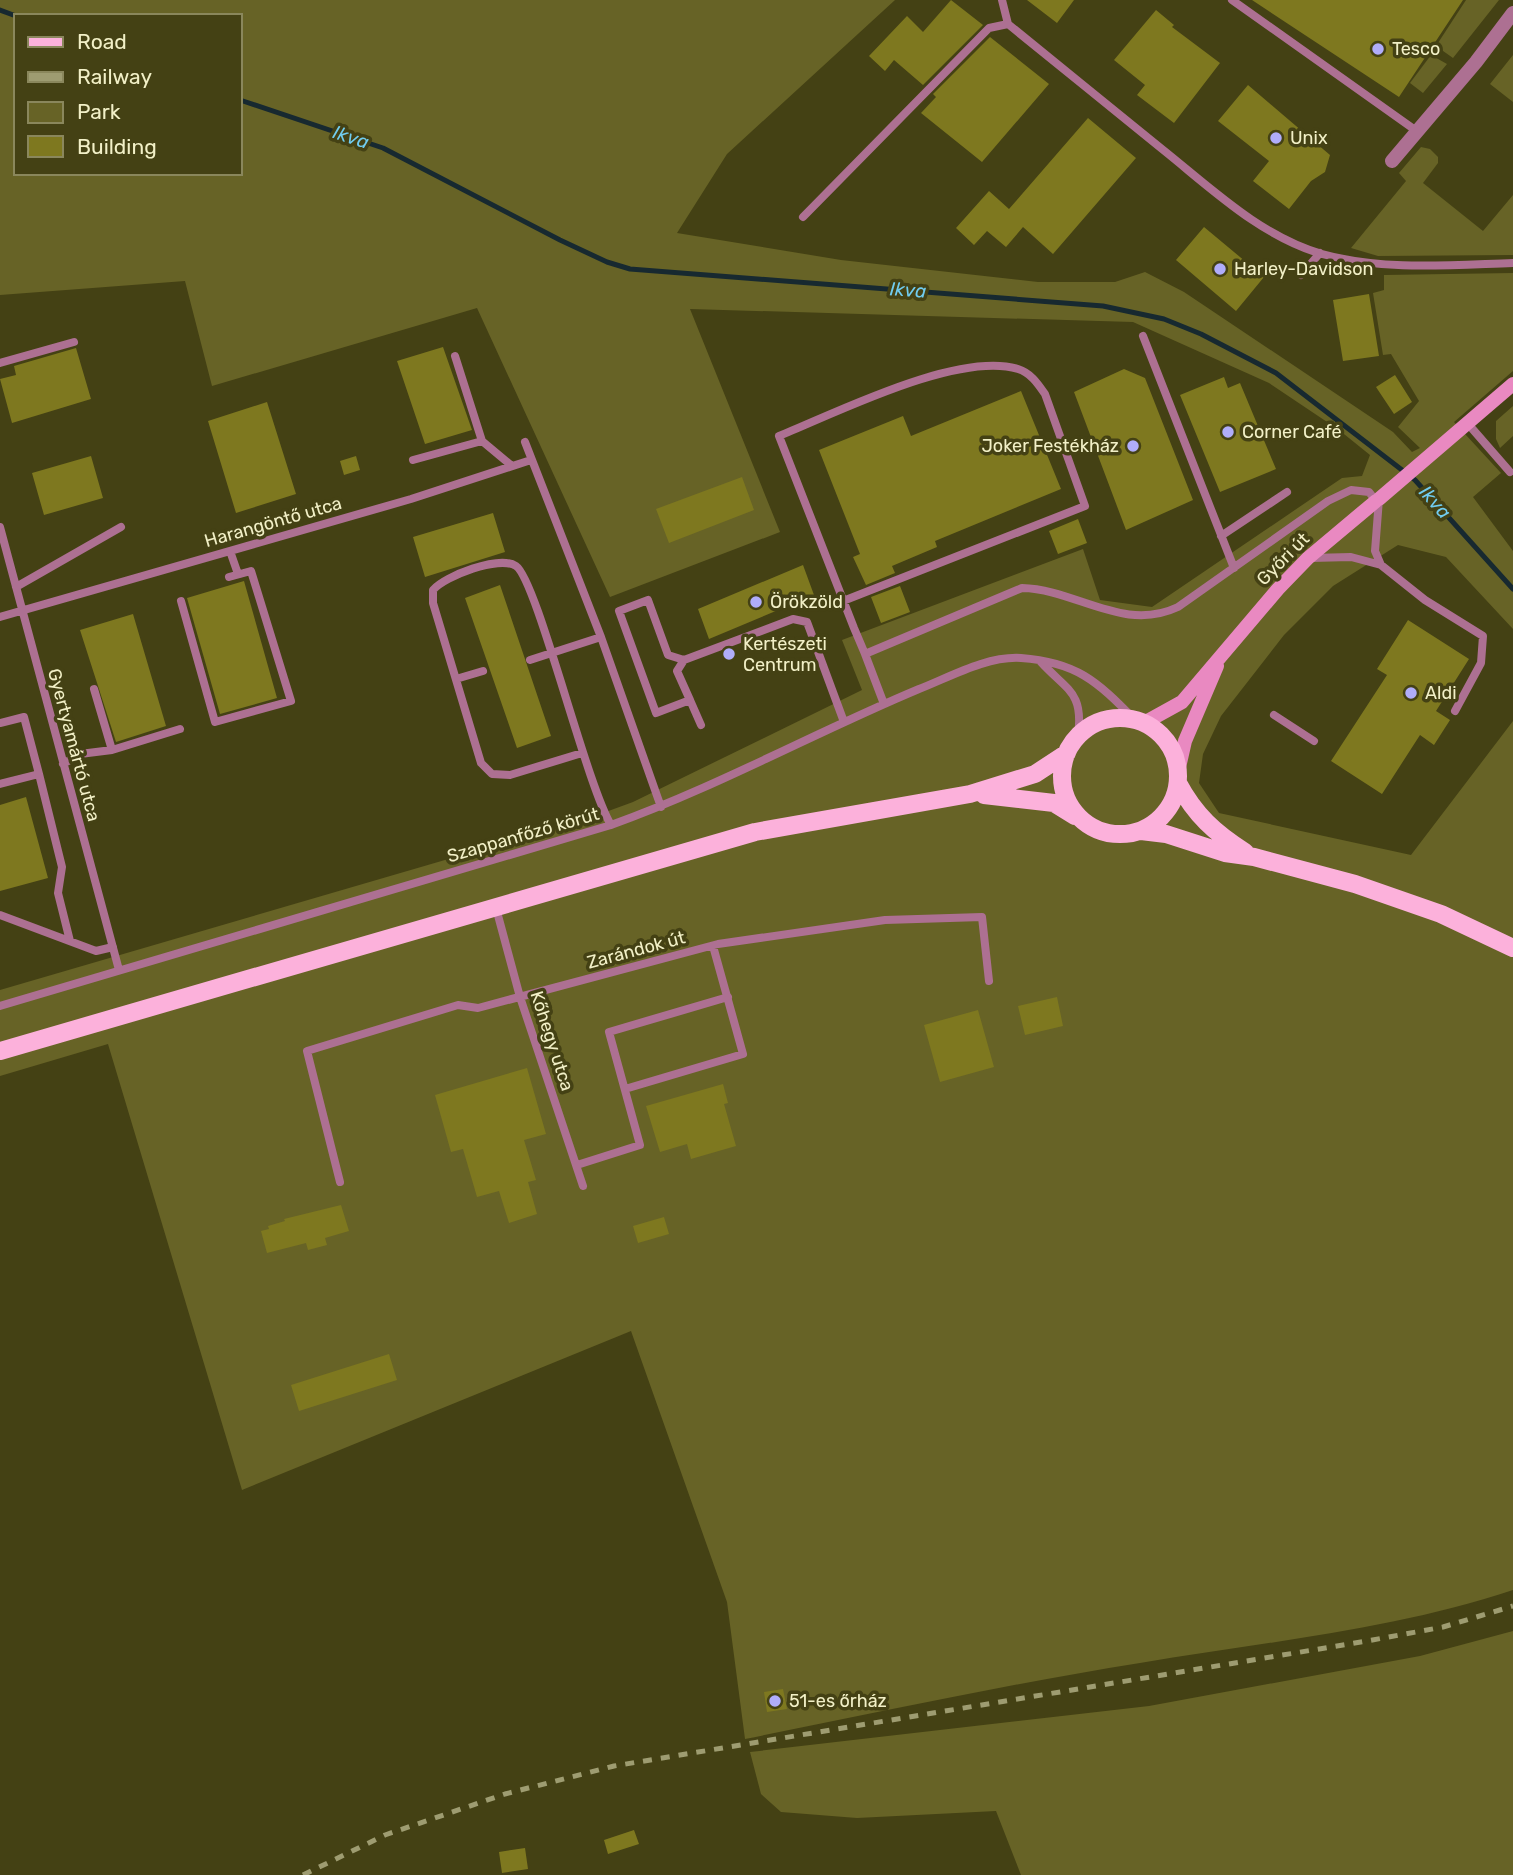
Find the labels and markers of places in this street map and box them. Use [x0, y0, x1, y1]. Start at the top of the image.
place label: Tesco [1392, 38, 1440, 60]
marker: Tesco [1370, 41, 1386, 57]
place label: Unix [1290, 127, 1328, 149]
marker: Unix [1268, 130, 1284, 146]
place label: Harley-Davidson [1234, 258, 1373, 280]
marker: Harley-Davidson [1212, 261, 1228, 277]
place label: Corner Café [1242, 421, 1342, 443]
marker: Corner Café [1220, 424, 1236, 440]
place label: Joker Festékház [981, 435, 1119, 457]
marker: Joker Festékház [1125, 438, 1141, 454]
place label: Örökzöld [770, 591, 843, 613]
marker: Örökzöld [748, 594, 764, 610]
place label: Kertészeti Centrum [743, 633, 827, 676]
marker: Kertészeti Centrum [721, 646, 737, 662]
place label: Aldi [1425, 682, 1457, 704]
marker: Aldi [1403, 685, 1419, 701]
place label: 51-es őrház [789, 1690, 887, 1712]
marker: 51-es őrház [767, 1693, 783, 1709]

